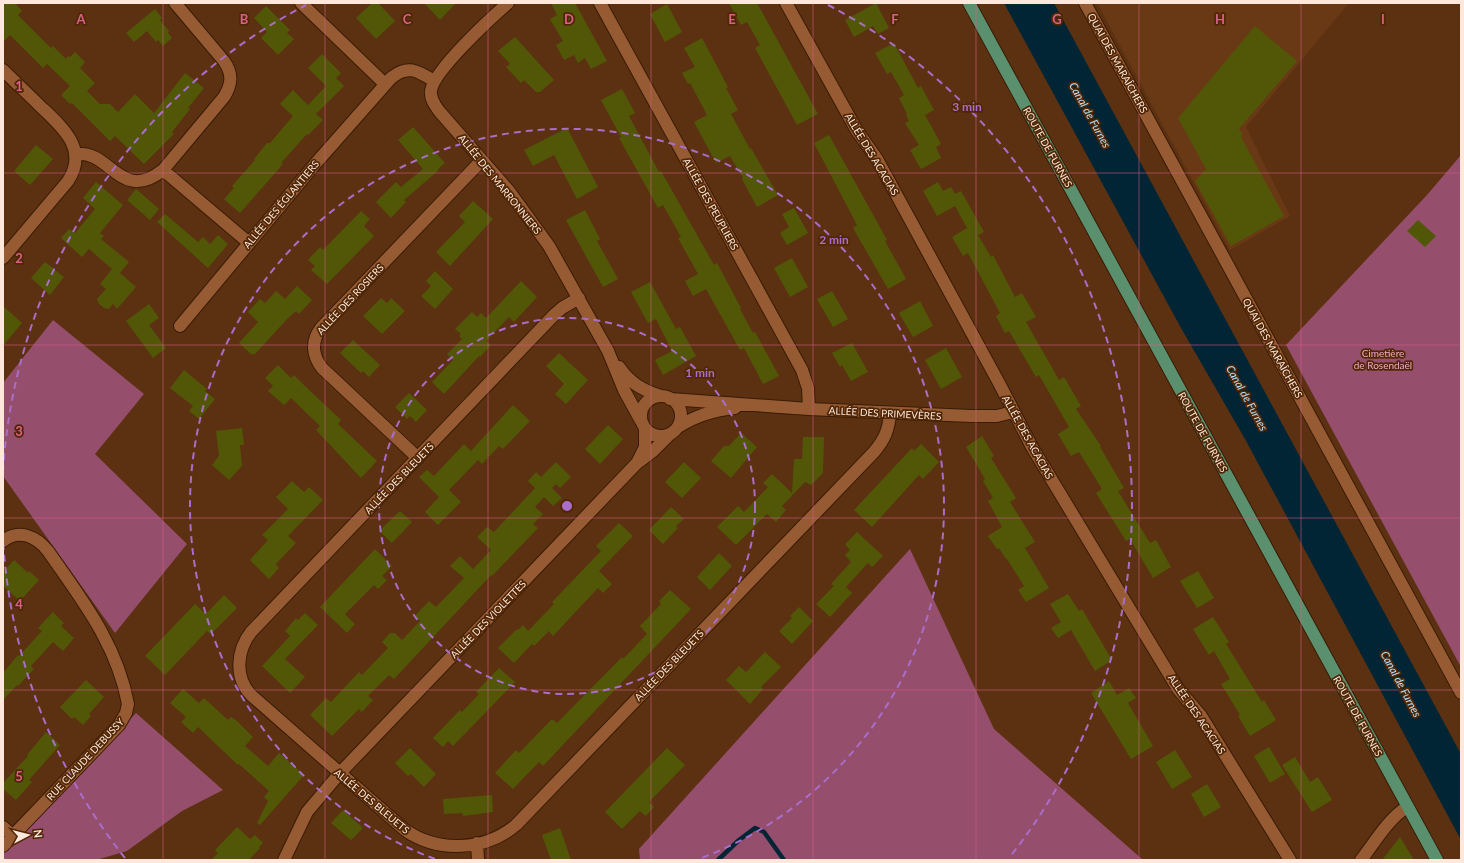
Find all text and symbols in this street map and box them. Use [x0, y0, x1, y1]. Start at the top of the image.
text: A [75, 11, 86, 27]
text: B [240, 11, 249, 27]
text: C [403, 11, 412, 27]
text: D [564, 11, 574, 27]
text: E [728, 11, 736, 27]
text: F [891, 11, 899, 27]
text: G [1052, 11, 1062, 27]
street label: QUAI DES MARAÎCHERS [1086, 11, 1150, 115]
text: H [1215, 11, 1225, 27]
text: I [1381, 11, 1385, 27]
text: 1 [15, 78, 23, 94]
water label: Canal de Furnes [1067, 80, 1114, 150]
text: 3 min [952, 99, 982, 114]
street label: ROUTE DE FURNES [1021, 105, 1075, 189]
street label: ALLÉE DES ACACIAS [843, 111, 901, 197]
street label: ALLÉE DES MARRONNIERS [456, 132, 544, 236]
street label: ALLÉE DES PEUPLIERS [681, 156, 741, 252]
street label: ALLÉE DES ÉGLANTIERS [241, 158, 321, 250]
text: 2 min [819, 232, 849, 247]
text: 2 [15, 250, 23, 266]
street label: ALLÉE DES ROSIERS [314, 261, 386, 337]
street label: QUAI DES MARAÎCHERS [1241, 296, 1305, 400]
park label: Cimetière de Rosendaël [1354, 347, 1412, 371]
water label: Canal de Furnes [1224, 363, 1271, 433]
text: 1 min [685, 365, 715, 380]
street label: ROUTE DE FURNES [1176, 390, 1230, 474]
street label: ALLÉE DES ACACIAS [1000, 393, 1056, 481]
street label: ALLÉE DES PRIMEVÈRES [828, 404, 942, 422]
text: 3 [15, 423, 23, 439]
street label: ALLÉE DES BLEUETS [362, 440, 436, 516]
centre of rings [560, 499, 574, 513]
street label: ALLÉE DES VIOLETTES [448, 578, 528, 660]
text: 4 [15, 596, 23, 612]
street label: ALLÉE DES BLEUETS [632, 627, 706, 703]
water label: Canal de Furnes [1379, 648, 1425, 720]
street label: ALLÉE DES ACACIAS [1166, 672, 1228, 756]
street label: ROUTE DE FURNES [1331, 674, 1385, 758]
street label: RUE CLAUDE DEBUSSY [44, 715, 127, 803]
street label: ALLÉE DES BLEUETS [332, 766, 412, 836]
text: 5 [15, 768, 23, 784]
north arrow [8, 815, 48, 855]
text: N [31, 829, 45, 839]

